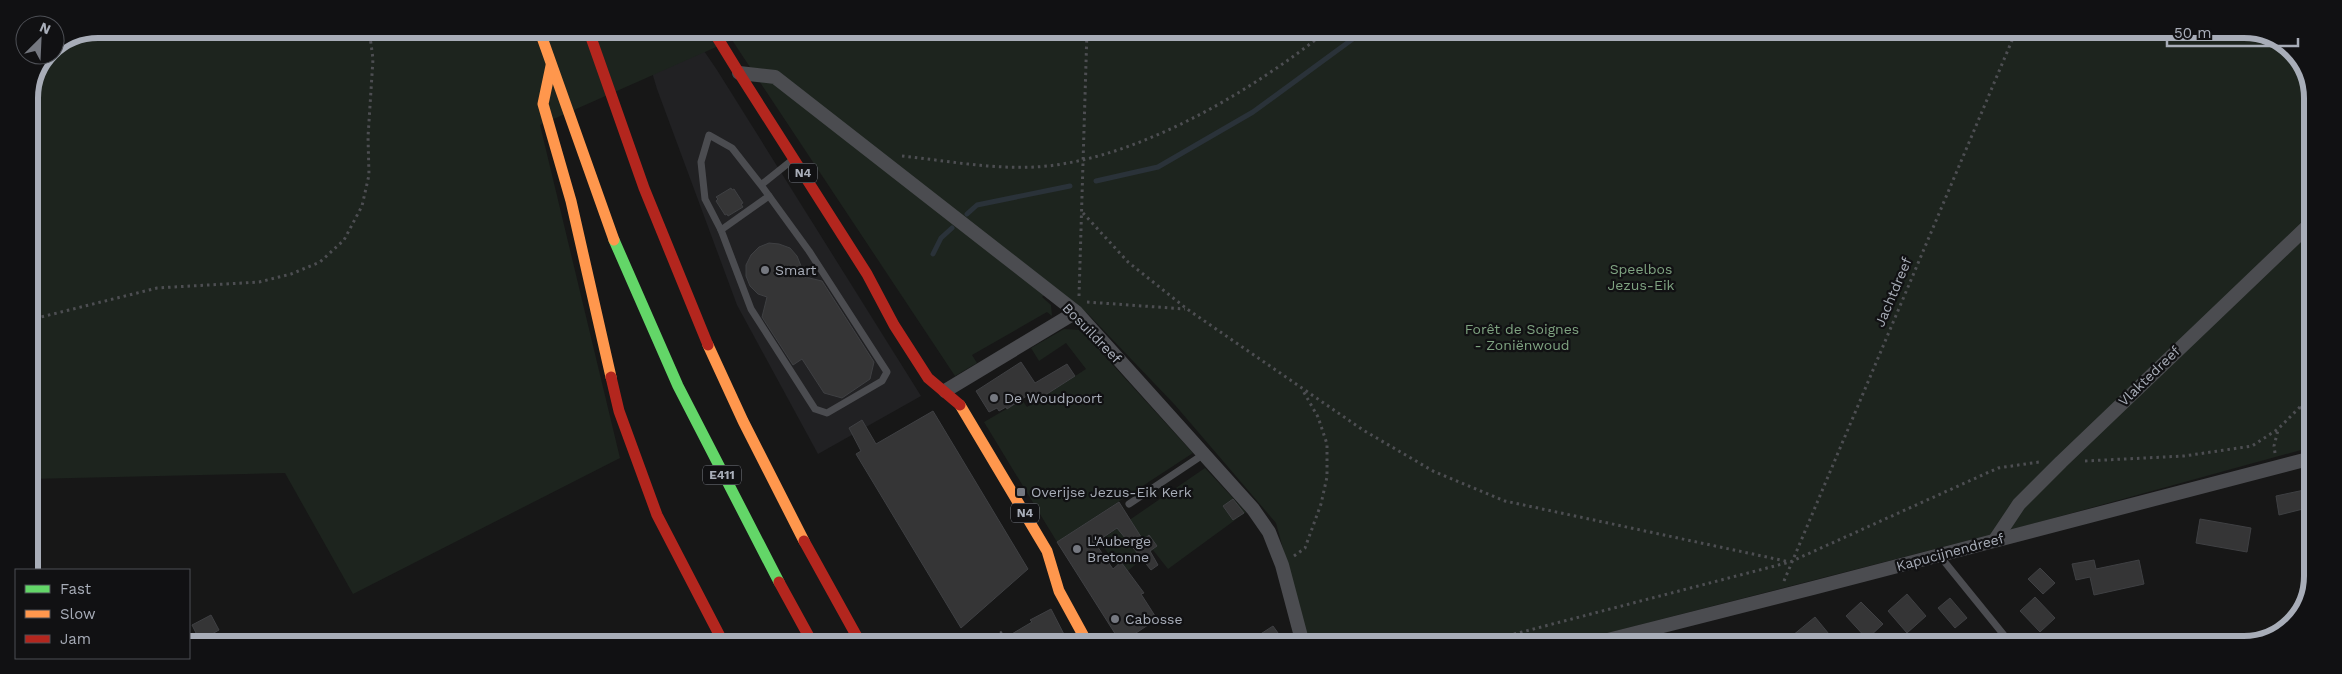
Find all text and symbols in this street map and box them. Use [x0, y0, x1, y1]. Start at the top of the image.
north arrow [15, 15, 65, 65]
scale bar [2167, 15, 2298, 47]
text: N [37, 19, 53, 38]
text: 50 m [2174, 24, 2211, 42]
road number: N4 [789, 164, 817, 182]
street label: Jachtdreef [1871, 254, 1915, 329]
park label: Speelbos Jezus-Eik [1607, 261, 1675, 293]
place label: Smart [775, 262, 816, 278]
marker: Smart [759, 264, 771, 276]
street label: Bosuildreef [1059, 300, 1125, 367]
park label: Forêt de Soignes - Zoniënwoud [1465, 321, 1579, 353]
street label: Vlaktedreef [2115, 342, 2183, 409]
place label: De Woudpoort [1004, 390, 1102, 406]
marker: De Woudpoort [988, 392, 1000, 404]
road number: E411 [703, 466, 741, 484]
place label: Overijse Jezus-Eik Kerk [1031, 484, 1192, 500]
marker: Overijse Jezus-Eik Kerk [1015, 486, 1027, 498]
road number: N4 [1011, 503, 1039, 522]
street label: Kapucijnendreef [1894, 530, 2006, 574]
place label: L'Auberge Bretonne [1087, 533, 1151, 565]
marker: L'Auberge Bretonne [1071, 543, 1083, 555]
legend [15, 569, 190, 659]
text: Fast [60, 580, 92, 598]
text: Slow [60, 605, 96, 623]
place label: Cabosse [1125, 611, 1183, 627]
marker: Cabosse [1109, 613, 1121, 625]
text: Jam [60, 630, 91, 648]

